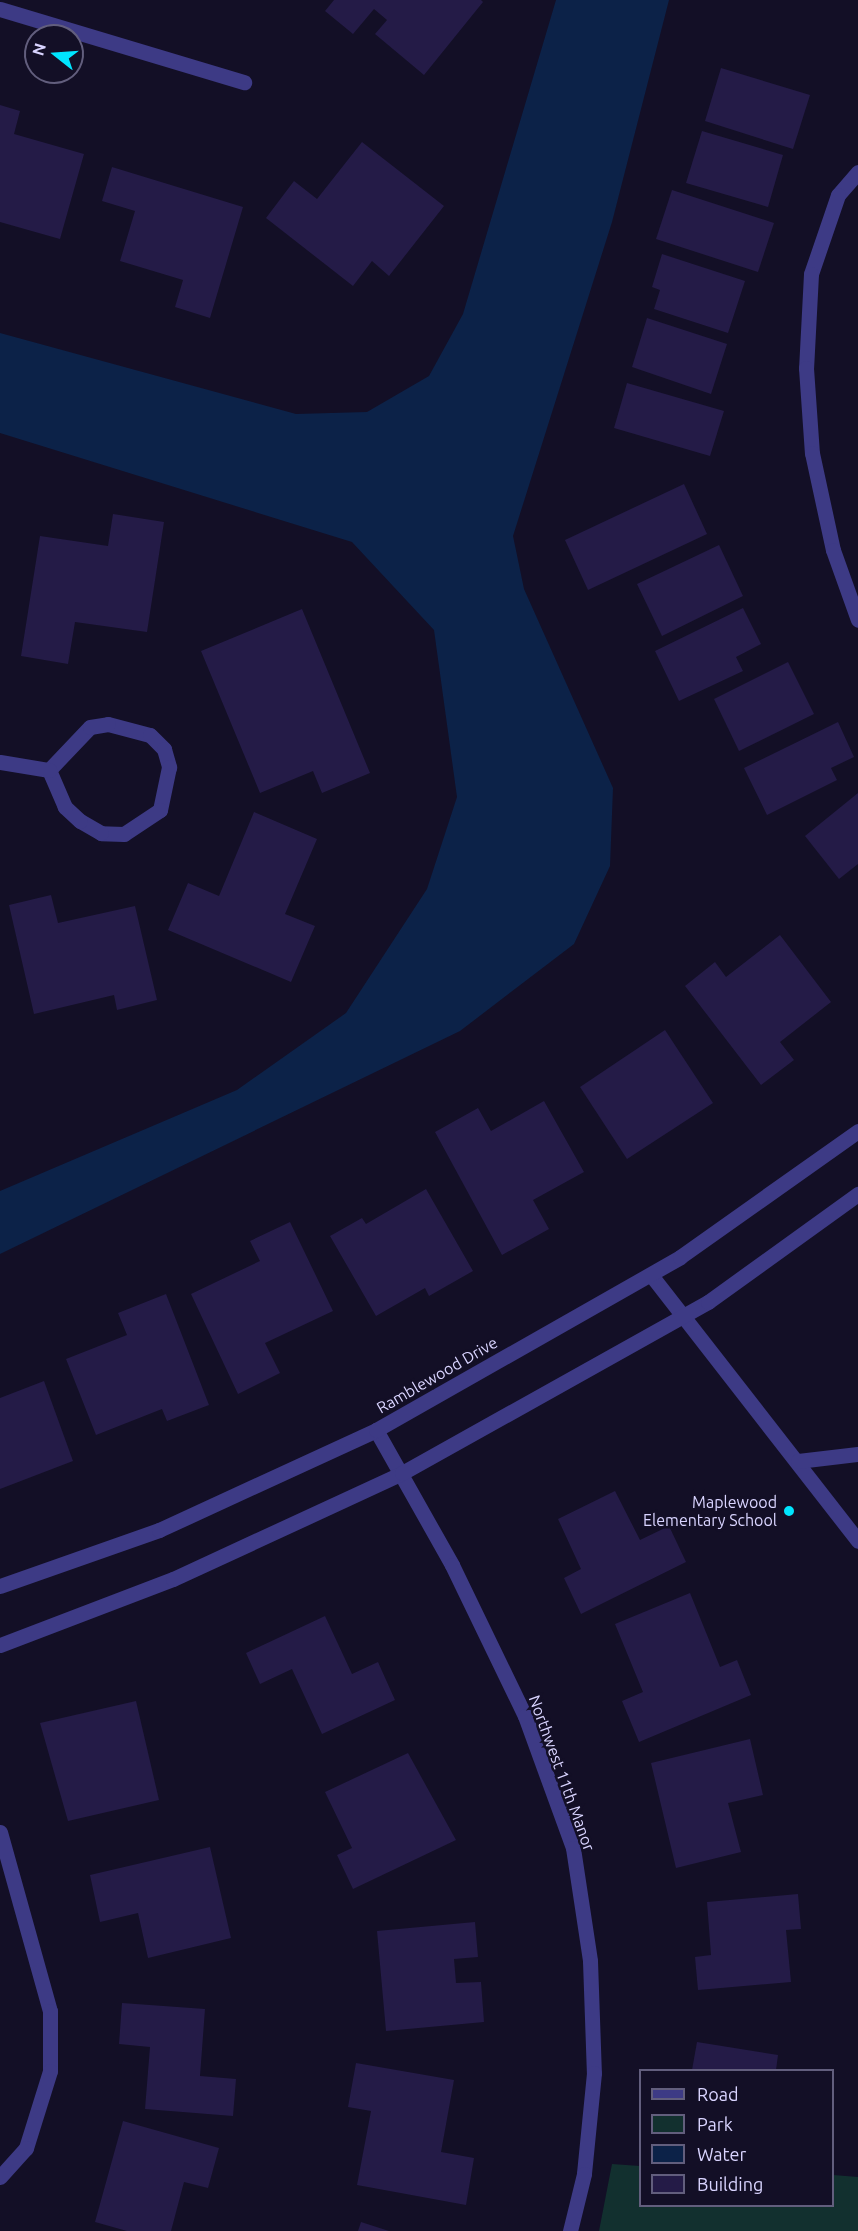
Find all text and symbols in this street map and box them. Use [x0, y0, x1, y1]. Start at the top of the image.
north arrow [24, 24, 84, 84]
text: N [28, 41, 49, 58]
street label: Ramblewood Drive [373, 1333, 501, 1417]
place label: Maplewood Elementary School [643, 1492, 777, 1530]
marker: Maplewood Elementary School [782, 1504, 796, 1518]
street label: Northwest 11th Manor [525, 1693, 599, 1853]
legend [639, 2069, 834, 2207]
text: Road [697, 2084, 739, 2104]
text: Park [697, 2114, 733, 2134]
text: Water [697, 2144, 746, 2164]
text: Building [697, 2174, 763, 2194]

